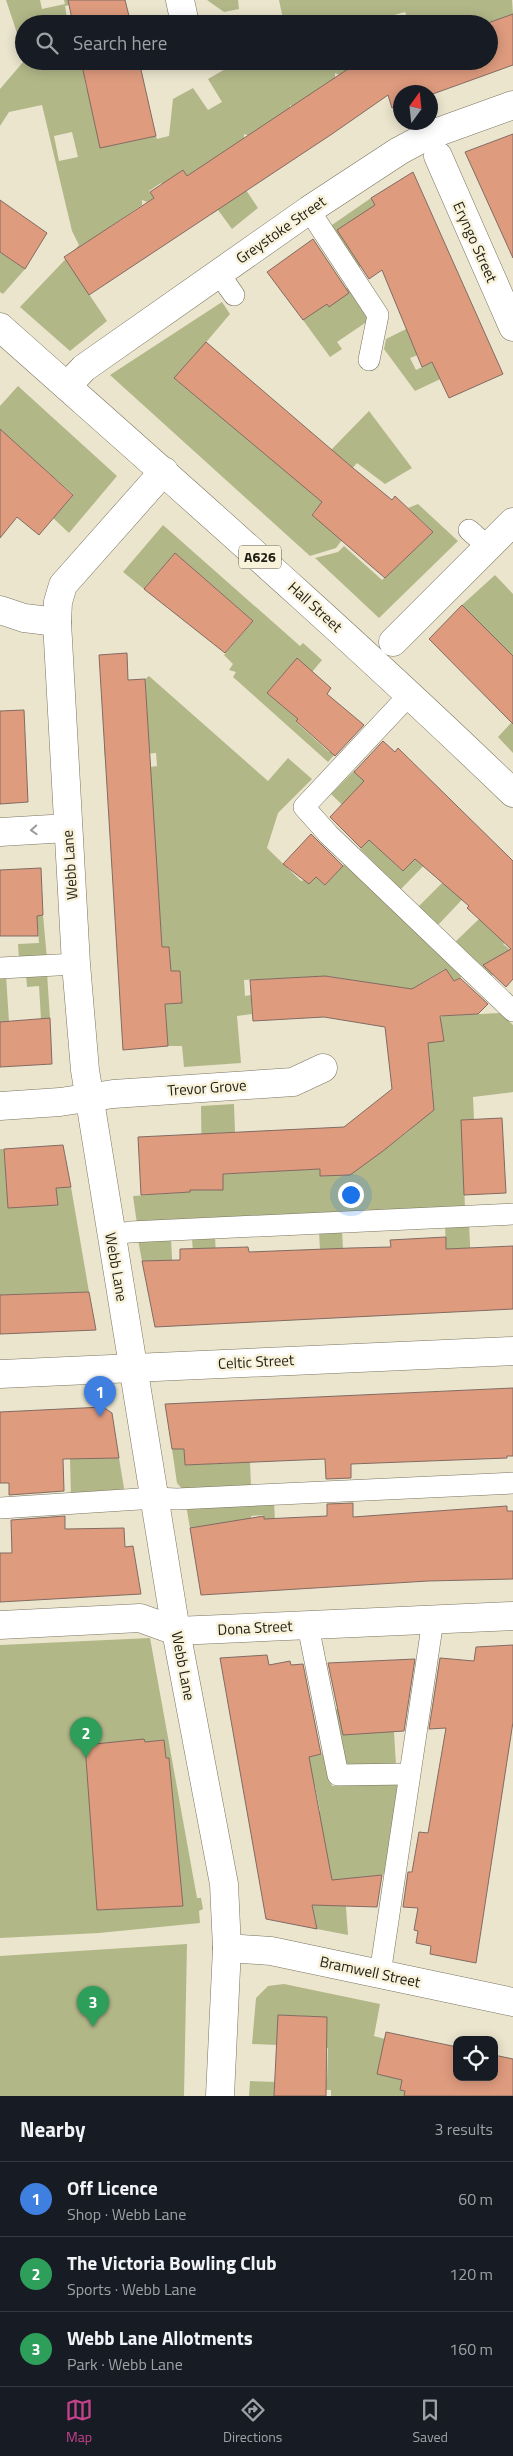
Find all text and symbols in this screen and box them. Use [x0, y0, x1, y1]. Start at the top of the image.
search box [15, 15, 498, 70]
text: Search here [73, 28, 167, 57]
icon: search [33, 29, 61, 57]
north arrow [393, 85, 438, 130]
street label: Greystoke Street [231, 189, 331, 269]
street label: Eryngo Street [447, 198, 504, 287]
road number: A626 [239, 546, 281, 568]
street label: Hall Street [283, 576, 348, 638]
one-way arrow [30, 825, 38, 836]
street label: Webb Lane [56, 829, 83, 901]
street label: Trevor Grove [167, 1073, 247, 1102]
your location [338, 1182, 364, 1208]
street label: Webb Lane [99, 1230, 134, 1303]
street label: Celtic Street [217, 1348, 295, 1375]
pin: 1 [84, 1376, 116, 1417]
street label: Dona Street [217, 1614, 294, 1641]
street label: Webb Lane [166, 1629, 201, 1702]
pin: 2 [70, 1717, 102, 1758]
street label: Bramwell Street [318, 1950, 423, 1994]
pin: 3 [77, 1986, 109, 2027]
map controls [453, 2036, 498, 2081]
button: locate [453, 2036, 498, 2081]
text: Nearby [20, 2113, 85, 2145]
text: 3 results [434, 2117, 493, 2141]
text: Off Licence [67, 2173, 158, 2202]
text: 1 [32, 2187, 40, 2211]
text: 60 m [458, 2187, 493, 2211]
text: Shop · Webb Lane [67, 2202, 186, 2226]
text: The Victoria Bowling Club [67, 2248, 277, 2277]
text: 2 [32, 2262, 40, 2286]
text: 120 m [449, 2262, 493, 2286]
text: Sports · Webb Lane [67, 2277, 196, 2301]
text: Webb Lane Allotments [67, 2323, 253, 2352]
text: 3 [32, 2337, 40, 2361]
text: 160 m [449, 2337, 493, 2361]
text: Park · Webb Lane [67, 2352, 183, 2376]
tab: Map [65, 2396, 93, 2447]
tab: Directions [223, 2396, 282, 2447]
tab: Saved [412, 2396, 448, 2447]

